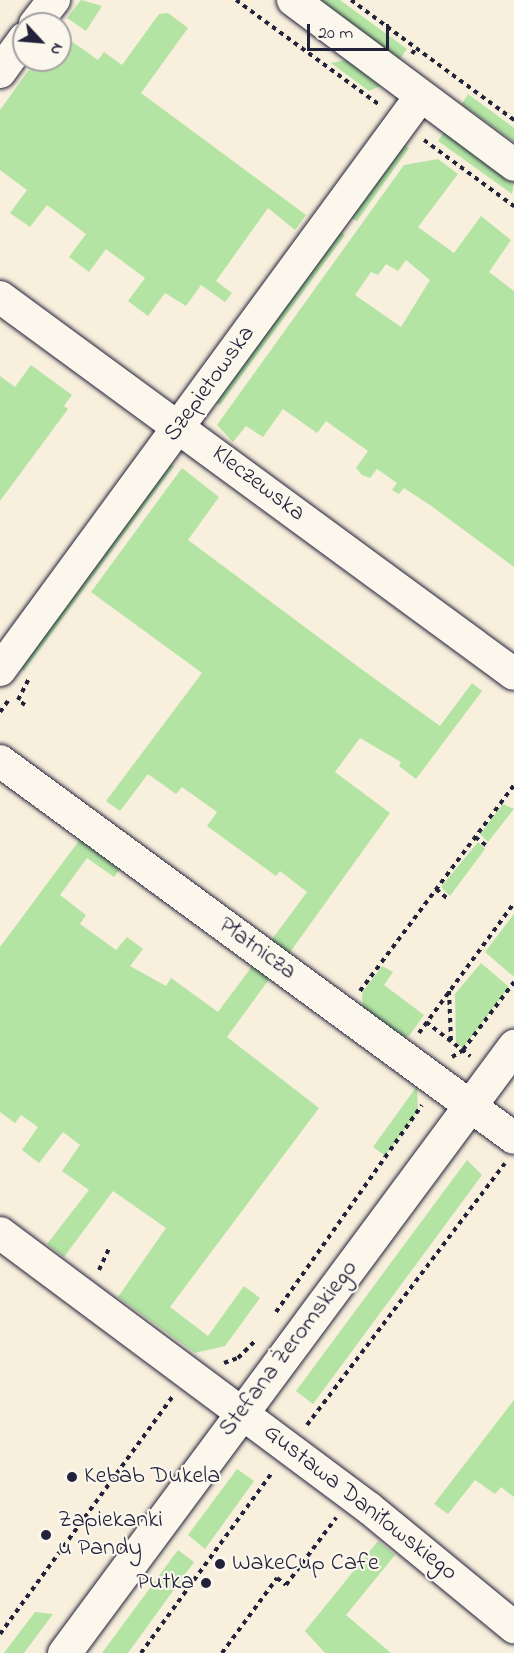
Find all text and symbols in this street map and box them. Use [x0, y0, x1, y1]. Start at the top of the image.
north arrow [12, 12, 72, 72]
scale bar [310, 12, 392, 50]
text: 20 m [318, 21, 353, 47]
text: N [43, 39, 70, 59]
street label: Szepietowska [158, 320, 262, 448]
street label: Kleczewska [206, 440, 310, 528]
street label: Płatnicza [213, 911, 301, 987]
street label: Stefana Żeromskiego [213, 1255, 365, 1443]
street label: Gustawa Daniłowskiego [257, 1418, 463, 1588]
place label: Kebab Dukela [84, 1463, 220, 1491]
marker: Kebab Dukela [65, 1470, 79, 1484]
place label: Zapiekanki u Pandy [58, 1507, 163, 1563]
marker: Zapiekanki u Pandy [39, 1528, 53, 1542]
place label: WakeCup Cafe [232, 1550, 379, 1578]
marker: WakeCup Cafe [213, 1557, 227, 1571]
place label: Putka [136, 1569, 194, 1597]
marker: Putka [199, 1576, 213, 1590]

